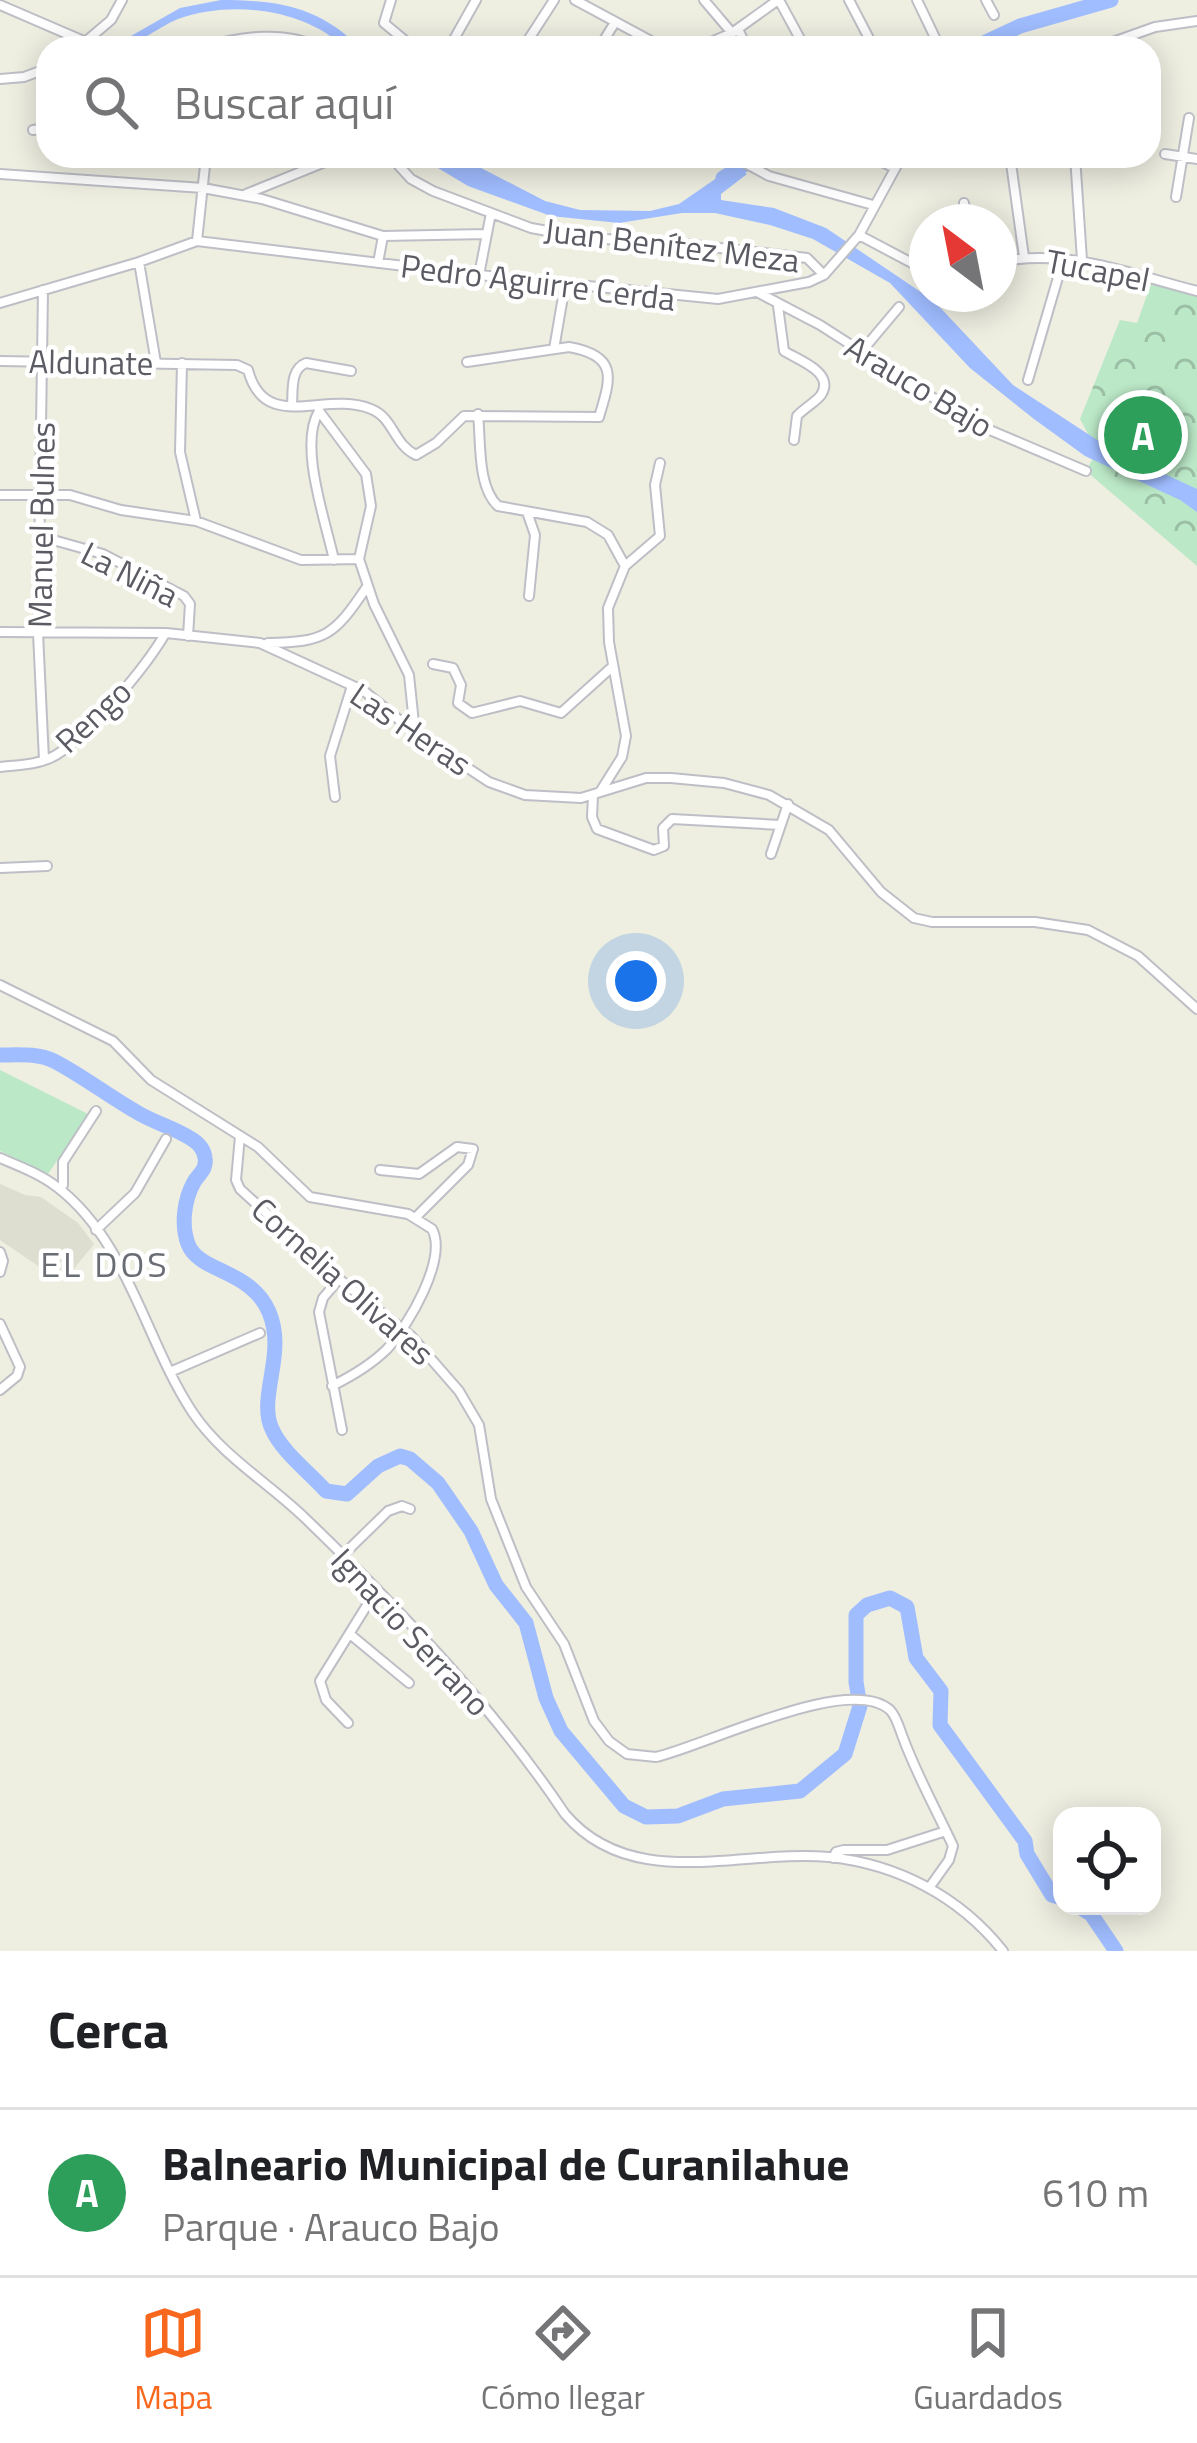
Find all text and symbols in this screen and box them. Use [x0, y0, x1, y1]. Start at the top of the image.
search box [36, 36, 1161, 168]
text: Buscar aquí [174, 68, 394, 136]
icon: search [78, 69, 144, 135]
north arrow [909, 204, 1017, 312]
street label: Juan Benítez Meza [542, 205, 802, 285]
street label: Tucapel [1042, 235, 1154, 305]
street label: Pedro Aguirre Cerda [398, 240, 678, 324]
street label: Arauco Bajo [835, 322, 1003, 450]
street label: Aldunate [28, 336, 154, 388]
pin: A [1104, 390, 1182, 480]
street label: Manuel Bulnes [14, 421, 68, 629]
street label: La Niña [73, 528, 187, 620]
street label: Rengo [43, 667, 143, 765]
street label: Las Heras [340, 670, 482, 788]
your location [606, 951, 666, 1011]
street label: Cornelia Olivares [240, 1185, 446, 1377]
district label: EL DOS [40, 1236, 170, 1291]
street label: Ignacio Serrano [320, 1537, 502, 1727]
map controls [1053, 1807, 1161, 1915]
button: locate [1053, 1807, 1161, 1915]
text: Cerca [48, 1990, 169, 2068]
text: Balneario Municipal de Curanilahue [162, 2129, 849, 2197]
text: A [75, 2163, 99, 2222]
text: 610 m [1042, 2163, 1149, 2222]
text: Parque · Arauco Bajo [162, 2197, 500, 2256]
tab: Mapa [134, 2300, 212, 2422]
tab: Cómo llegar [481, 2300, 645, 2422]
tab: Guardados [913, 2300, 1063, 2422]

